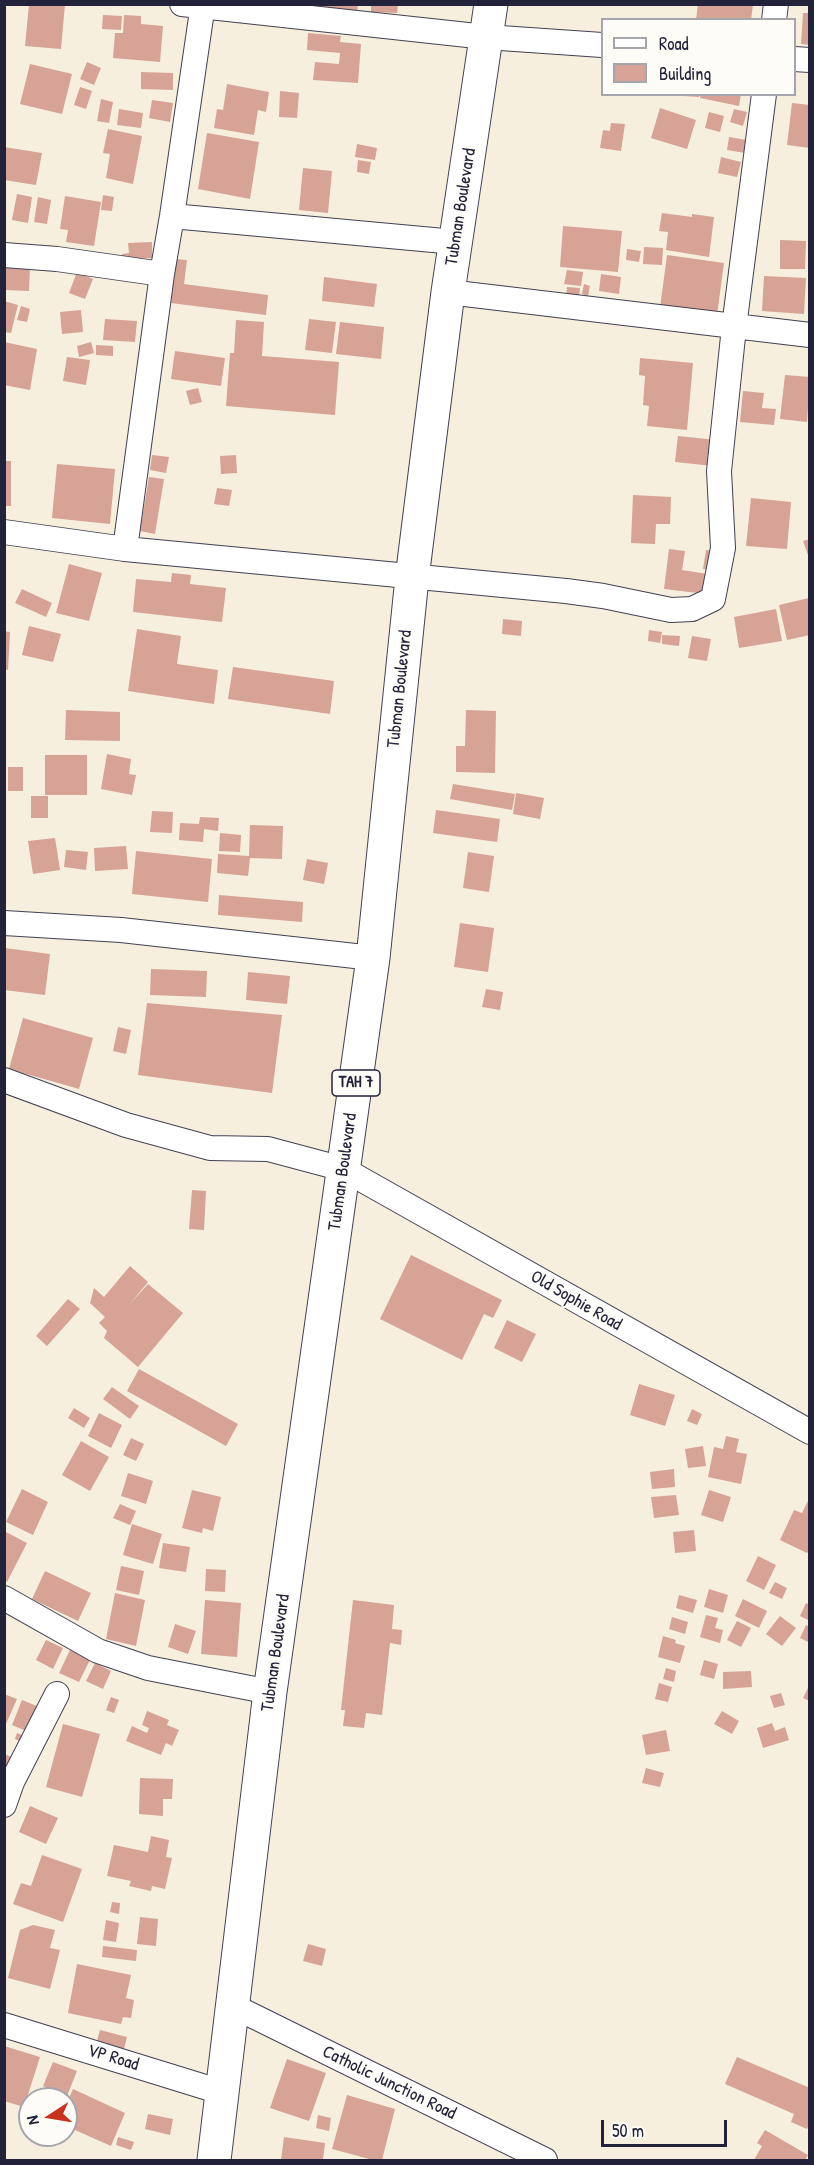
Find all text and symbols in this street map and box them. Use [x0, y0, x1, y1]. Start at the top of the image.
legend [601, 18, 796, 96]
text: Road [659, 31, 689, 56]
text: Building [659, 61, 711, 86]
street label: Tubman Boulevard [441, 147, 481, 267]
street label: Tubman Boulevard [383, 629, 417, 749]
road number: TAH 7 [332, 1070, 380, 1096]
street label: Tubman Boulevard [324, 1112, 362, 1232]
street label: Old Sophie Road [527, 1266, 625, 1336]
street label: Tubman Boulevard [257, 1593, 295, 1713]
street label: VP Road [85, 2040, 141, 2076]
street label: Catholic Junction Road [319, 2041, 459, 2125]
north arrow [18, 2087, 78, 2147]
scale bar [604, 2108, 730, 2146]
text: N [21, 2114, 44, 2127]
text: 50 m [612, 2118, 644, 2143]

